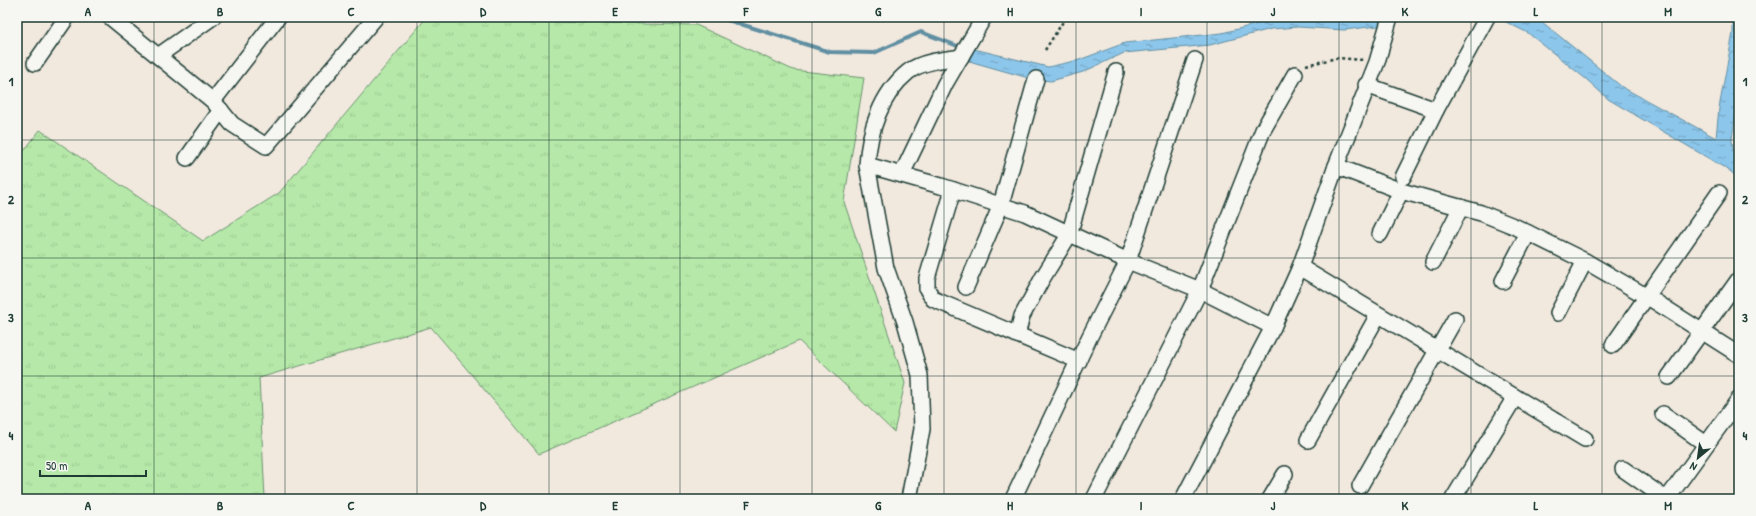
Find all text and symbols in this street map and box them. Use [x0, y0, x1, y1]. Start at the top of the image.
text: A [85, 2, 92, 20]
text: B [217, 2, 224, 20]
text: C [347, 2, 355, 20]
text: D [480, 2, 487, 20]
text: E [612, 2, 618, 20]
text: F [743, 2, 750, 20]
text: G [875, 2, 882, 20]
text: H [1007, 2, 1013, 20]
text: I [1139, 2, 1143, 20]
text: J [1271, 2, 1276, 20]
text: K [1402, 2, 1409, 20]
text: L [1534, 2, 1539, 20]
text: M [1664, 2, 1672, 20]
text: 1 [9, 72, 14, 90]
text: 1 [1743, 72, 1748, 90]
text: 2 [8, 190, 15, 208]
text: 2 [1742, 190, 1749, 208]
text: 3 [8, 308, 14, 326]
text: 3 [1742, 308, 1748, 326]
text: 4 [9, 426, 14, 444]
text: 4 [1743, 426, 1748, 444]
north arrow [1678, 438, 1718, 478]
scale bar [40, 452, 146, 478]
text: 50 m [46, 457, 67, 474]
text: N [1687, 459, 1699, 474]
text: A [85, 496, 92, 514]
text: B [217, 496, 224, 514]
text: C [347, 496, 355, 514]
text: D [480, 496, 487, 514]
text: E [612, 496, 618, 514]
text: F [743, 496, 750, 514]
text: G [875, 496, 882, 514]
text: H [1007, 496, 1013, 514]
text: I [1139, 496, 1143, 514]
text: J [1271, 496, 1276, 514]
text: K [1402, 496, 1409, 514]
text: L [1534, 496, 1539, 514]
text: M [1664, 496, 1672, 514]

